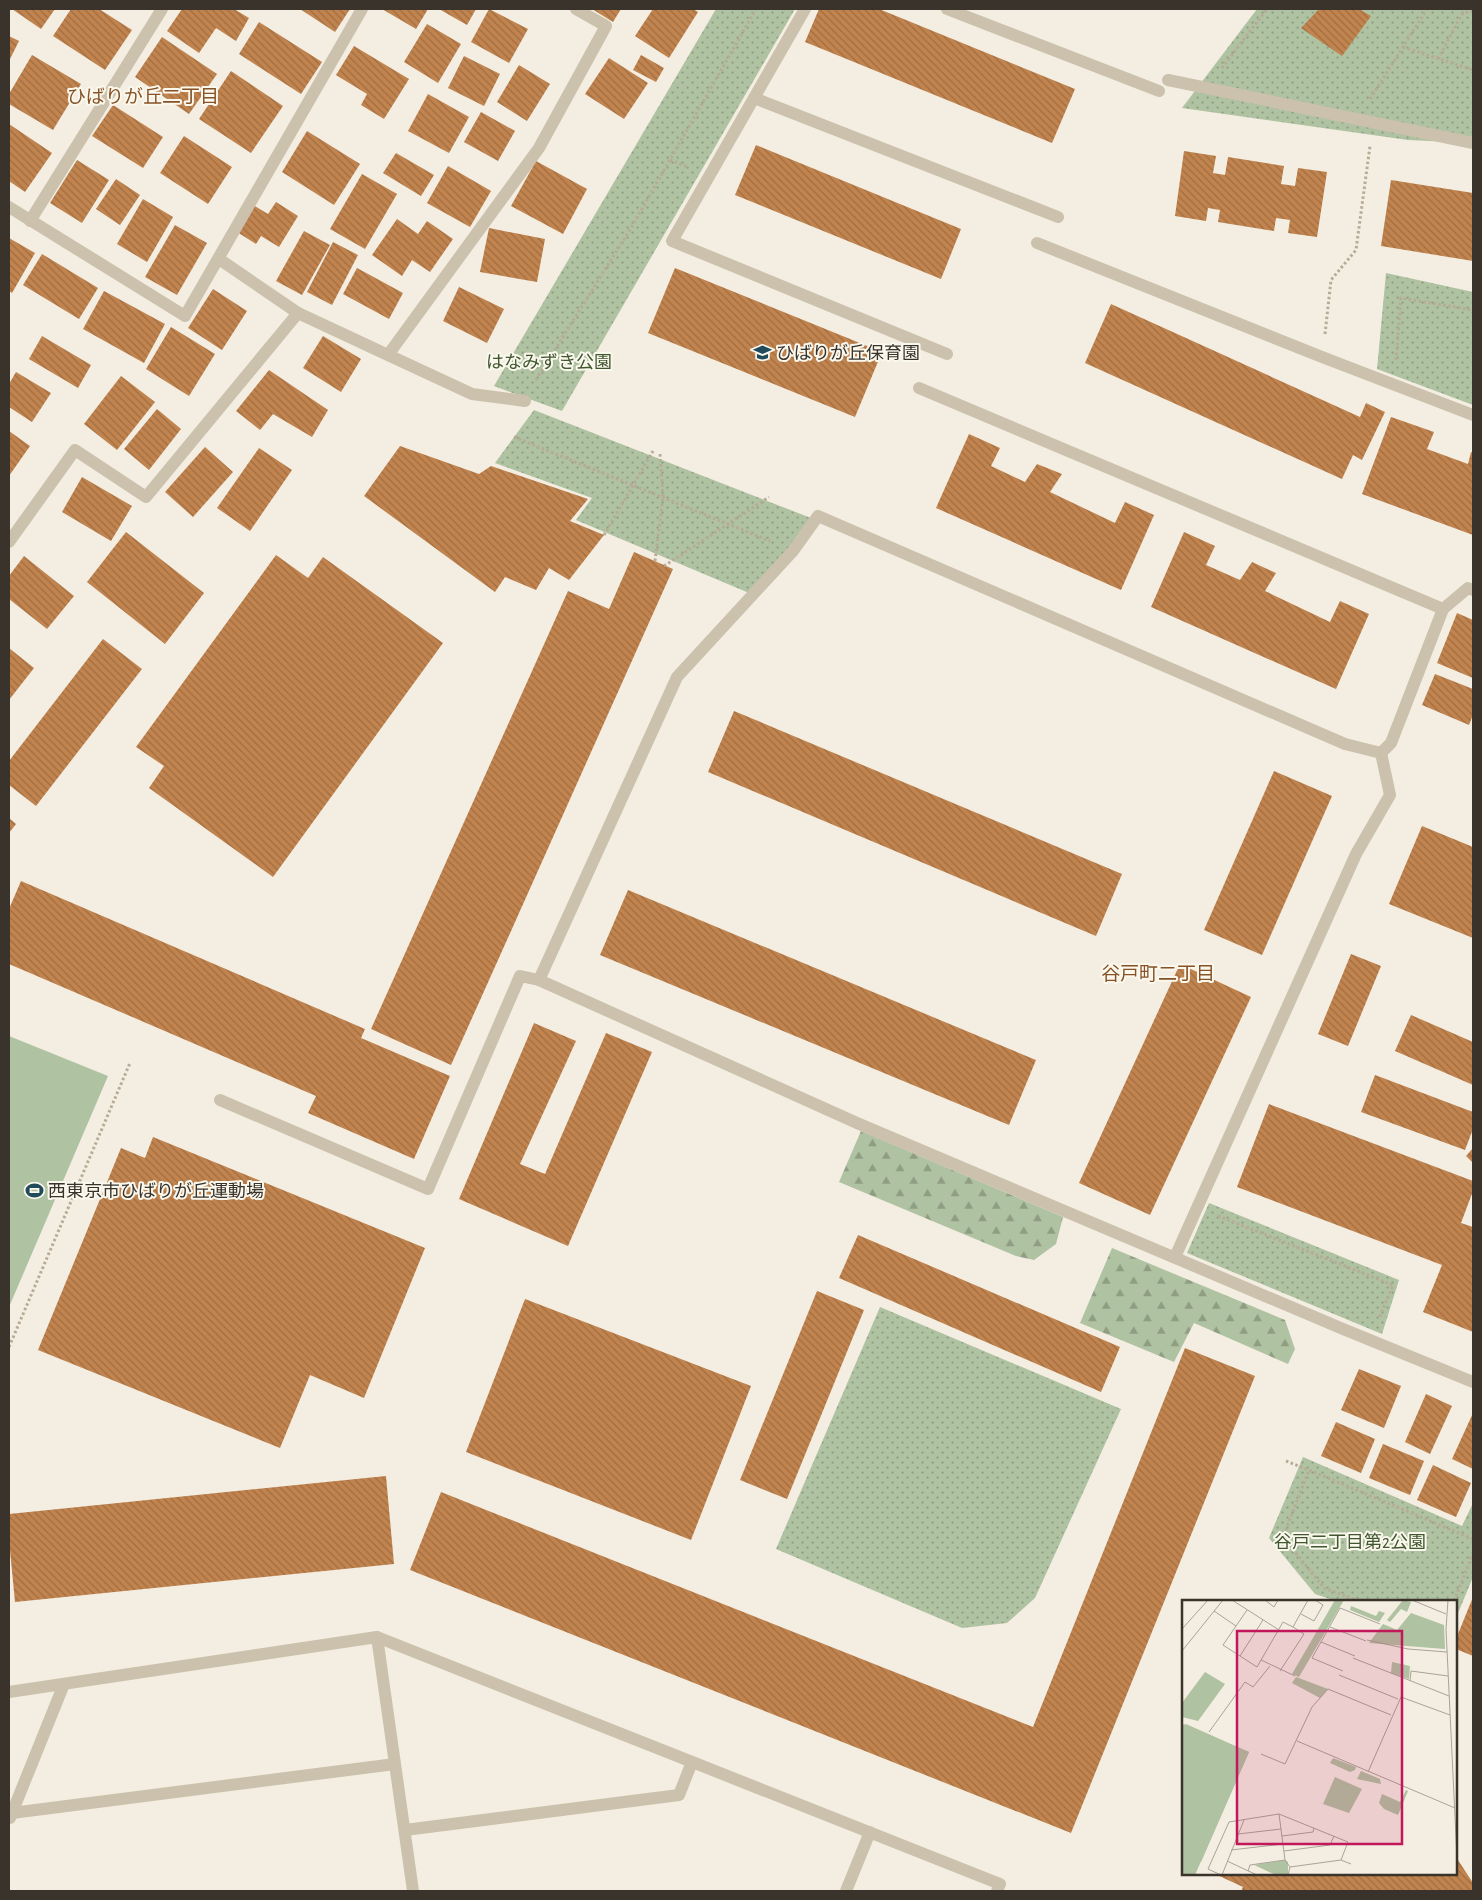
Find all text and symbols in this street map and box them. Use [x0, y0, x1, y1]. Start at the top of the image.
district label: ひばりが丘二丁目 [67, 86, 219, 107]
school or university icon: ひばりが丘保育園 [752, 343, 772, 363]
place label: ひばりが丘保育園 [776, 343, 920, 363]
park label: はなみずき公園 [486, 353, 612, 372]
district label: 谷戸町二丁目 [1101, 964, 1215, 984]
sports icon: 西東京市ひばりが丘運動場 [24, 1181, 44, 1201]
place label: 西東京市ひばりが丘運動場 [48, 1181, 264, 1201]
park label: 谷戸二丁目第2公園 [1274, 1532, 1426, 1552]
inset map [1182, 1600, 1457, 1875]

